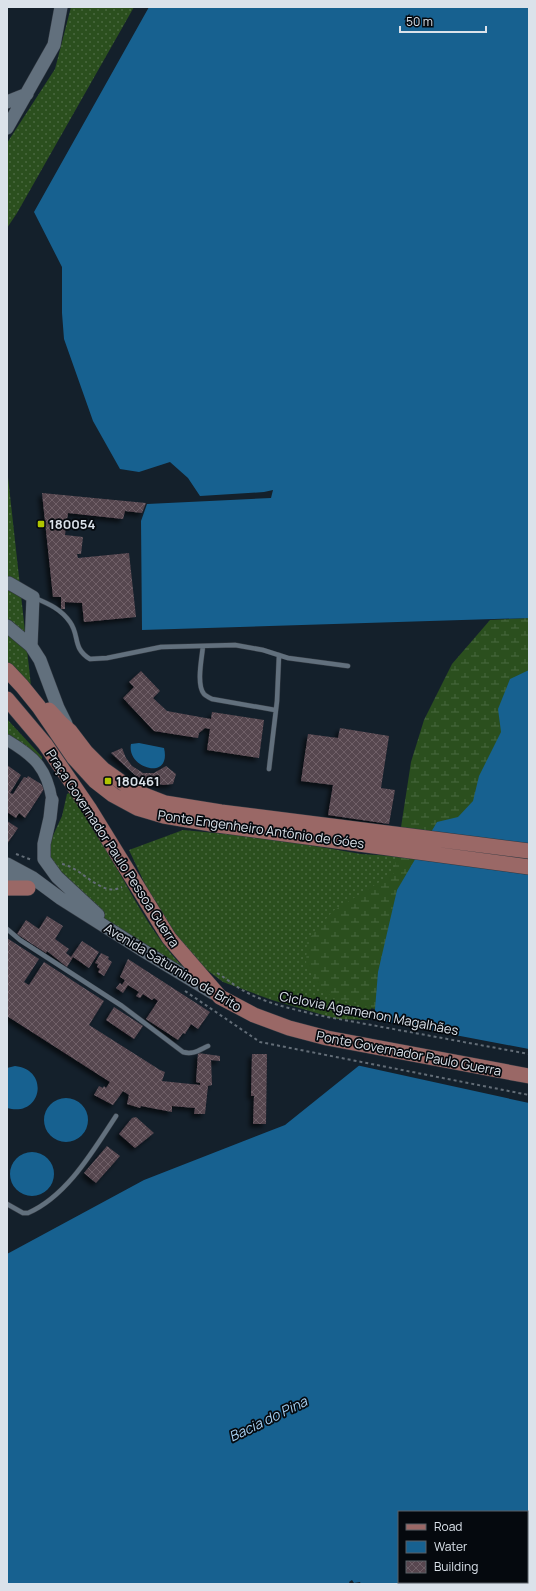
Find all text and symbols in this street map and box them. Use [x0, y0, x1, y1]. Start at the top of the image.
scale bar [400, 8, 486, 34]
text: 50 m [406, 13, 433, 30]
place label: 180054 [49, 515, 95, 533]
marker: 180054 [36, 519, 46, 529]
street label: Praça Governador Paulo Pessoa Guerra [42, 746, 184, 950]
place label: 180461 [116, 772, 160, 790]
marker: 180461 [103, 776, 113, 786]
street label: Ponte Engenheiro Antônio de Góes [157, 806, 366, 852]
street label: Avenida Saturnino de Brito [101, 919, 245, 1015]
street label: Ciclovia Agamenon Magalhães [278, 987, 460, 1039]
street label: Ponte Governador Paulo Guerra [315, 1026, 503, 1080]
water label: Bacia do Pina [225, 1391, 311, 1446]
legend [398, 1511, 528, 1583]
text: Road [434, 1518, 462, 1535]
text: Water [434, 1538, 468, 1555]
text: Building [434, 1558, 478, 1575]

